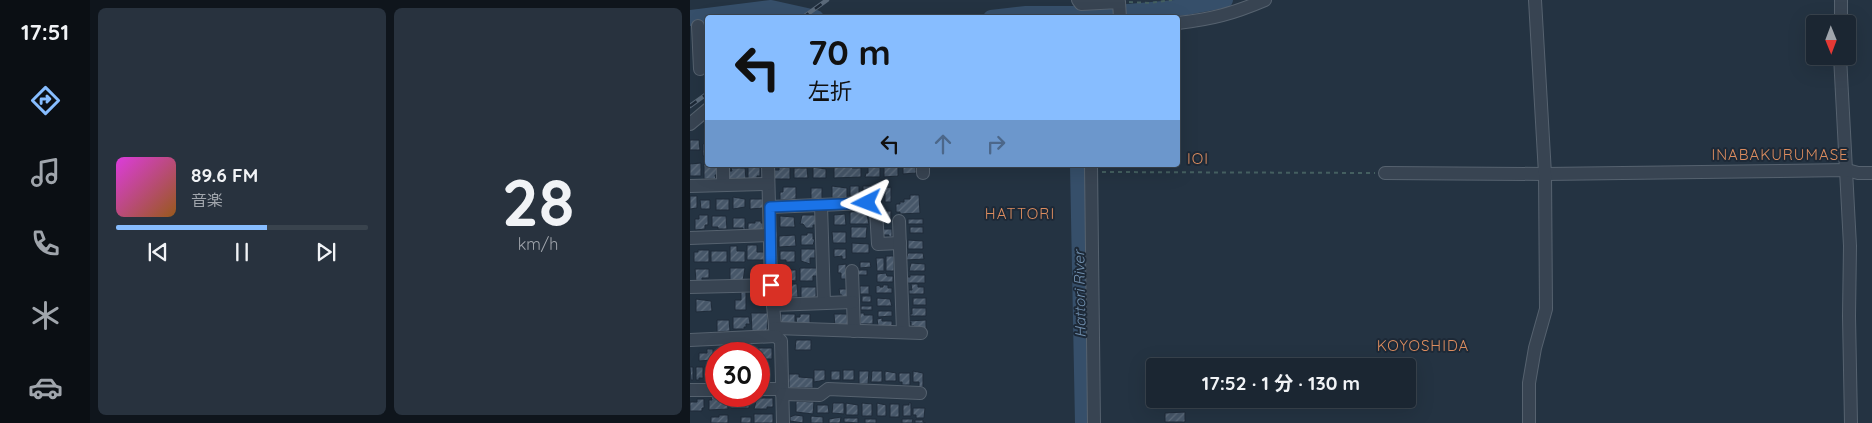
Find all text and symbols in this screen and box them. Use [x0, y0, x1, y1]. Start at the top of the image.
north arrow [1806, 15, 1856, 65]
map controls [1806, 15, 1856, 65]
text: 17:51 [21, 18, 69, 46]
text: 70 m [808, 30, 891, 74]
icon: left [725, 35, 790, 100]
text: 左折 [808, 77, 852, 105]
icon: directions [28, 83, 63, 118]
icon: left [876, 130, 904, 158]
icon: ahead [929, 130, 957, 158]
icon: right [982, 130, 1010, 158]
district label: INABAKURUMASE [1711, 145, 1849, 164]
district label: IOI [1187, 149, 1209, 168]
icon: music [28, 155, 63, 190]
text: 28 [502, 161, 574, 242]
text: 89.6 FM [191, 163, 258, 187]
position arrow [840, 176, 892, 228]
text: 音楽 [191, 190, 223, 210]
district label: HATTORI [985, 204, 1055, 223]
icon: phone [28, 226, 63, 261]
text: km/h [518, 234, 558, 254]
icon: previous [144, 238, 172, 266]
icon: pause [228, 238, 256, 266]
icon: next [312, 238, 340, 266]
water label: Hattori River [1069, 248, 1090, 338]
pin [750, 264, 792, 306]
icon: arrive [757, 271, 785, 299]
icon: climate [28, 298, 63, 333]
district label: KOYOSHIDA [1377, 336, 1469, 355]
speed limit sign: 30 [705, 342, 770, 407]
icon: car [28, 370, 63, 405]
text: 17:52 · 1 分 · 130 m [1202, 371, 1360, 395]

